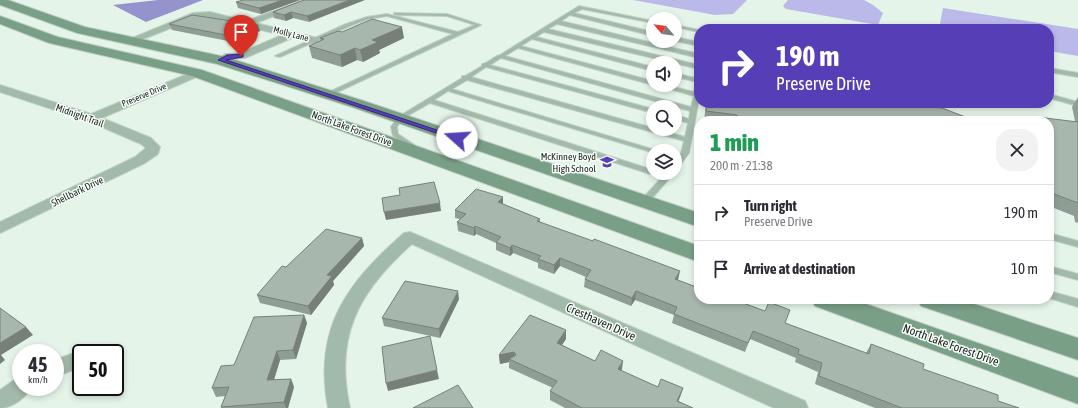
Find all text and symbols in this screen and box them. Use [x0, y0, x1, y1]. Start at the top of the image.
north arrow [646, 12, 682, 48]
map controls [646, 12, 682, 180]
pin [224, 15, 258, 56]
icon: arrive [230, 21, 252, 43]
street label: Molly Lane [272, 25, 310, 43]
icon: right [710, 40, 762, 92]
text: 190 m [776, 40, 839, 72]
button: sound [646, 56, 682, 92]
text: Preserve Drive [776, 73, 871, 94]
street label: Preserve Drive [120, 81, 168, 109]
button: search [646, 100, 682, 136]
street label: Midnight Trail [54, 102, 106, 129]
street label: North Lake Forest Drive [310, 109, 394, 148]
position arrow [436, 117, 478, 159]
text: 1 min [710, 129, 759, 156]
button: close [996, 129, 1038, 171]
button: layers [646, 144, 682, 180]
place label: McKinney Boyd High School [541, 151, 596, 174]
school or university icon: McKinney Boyd High School [599, 154, 615, 170]
text: 200 m · 21:38 [710, 158, 773, 173]
street label: Shellbark Drive [49, 174, 105, 209]
text: Turn right [744, 197, 797, 214]
icon: right [710, 202, 732, 224]
text: 190 m [1004, 204, 1038, 221]
text: Preserve Drive [744, 214, 813, 229]
icon: arrive [710, 258, 732, 280]
text: Arrive at destination [744, 260, 855, 277]
text: 10 m [1011, 260, 1038, 277]
street label: Cresthaven Drive [564, 300, 638, 344]
street label: North Lake Forest Drive [901, 321, 1001, 369]
speed limit sign: 50 [72, 344, 124, 396]
text: 45 [29, 353, 47, 376]
text: km/h [28, 374, 48, 385]

